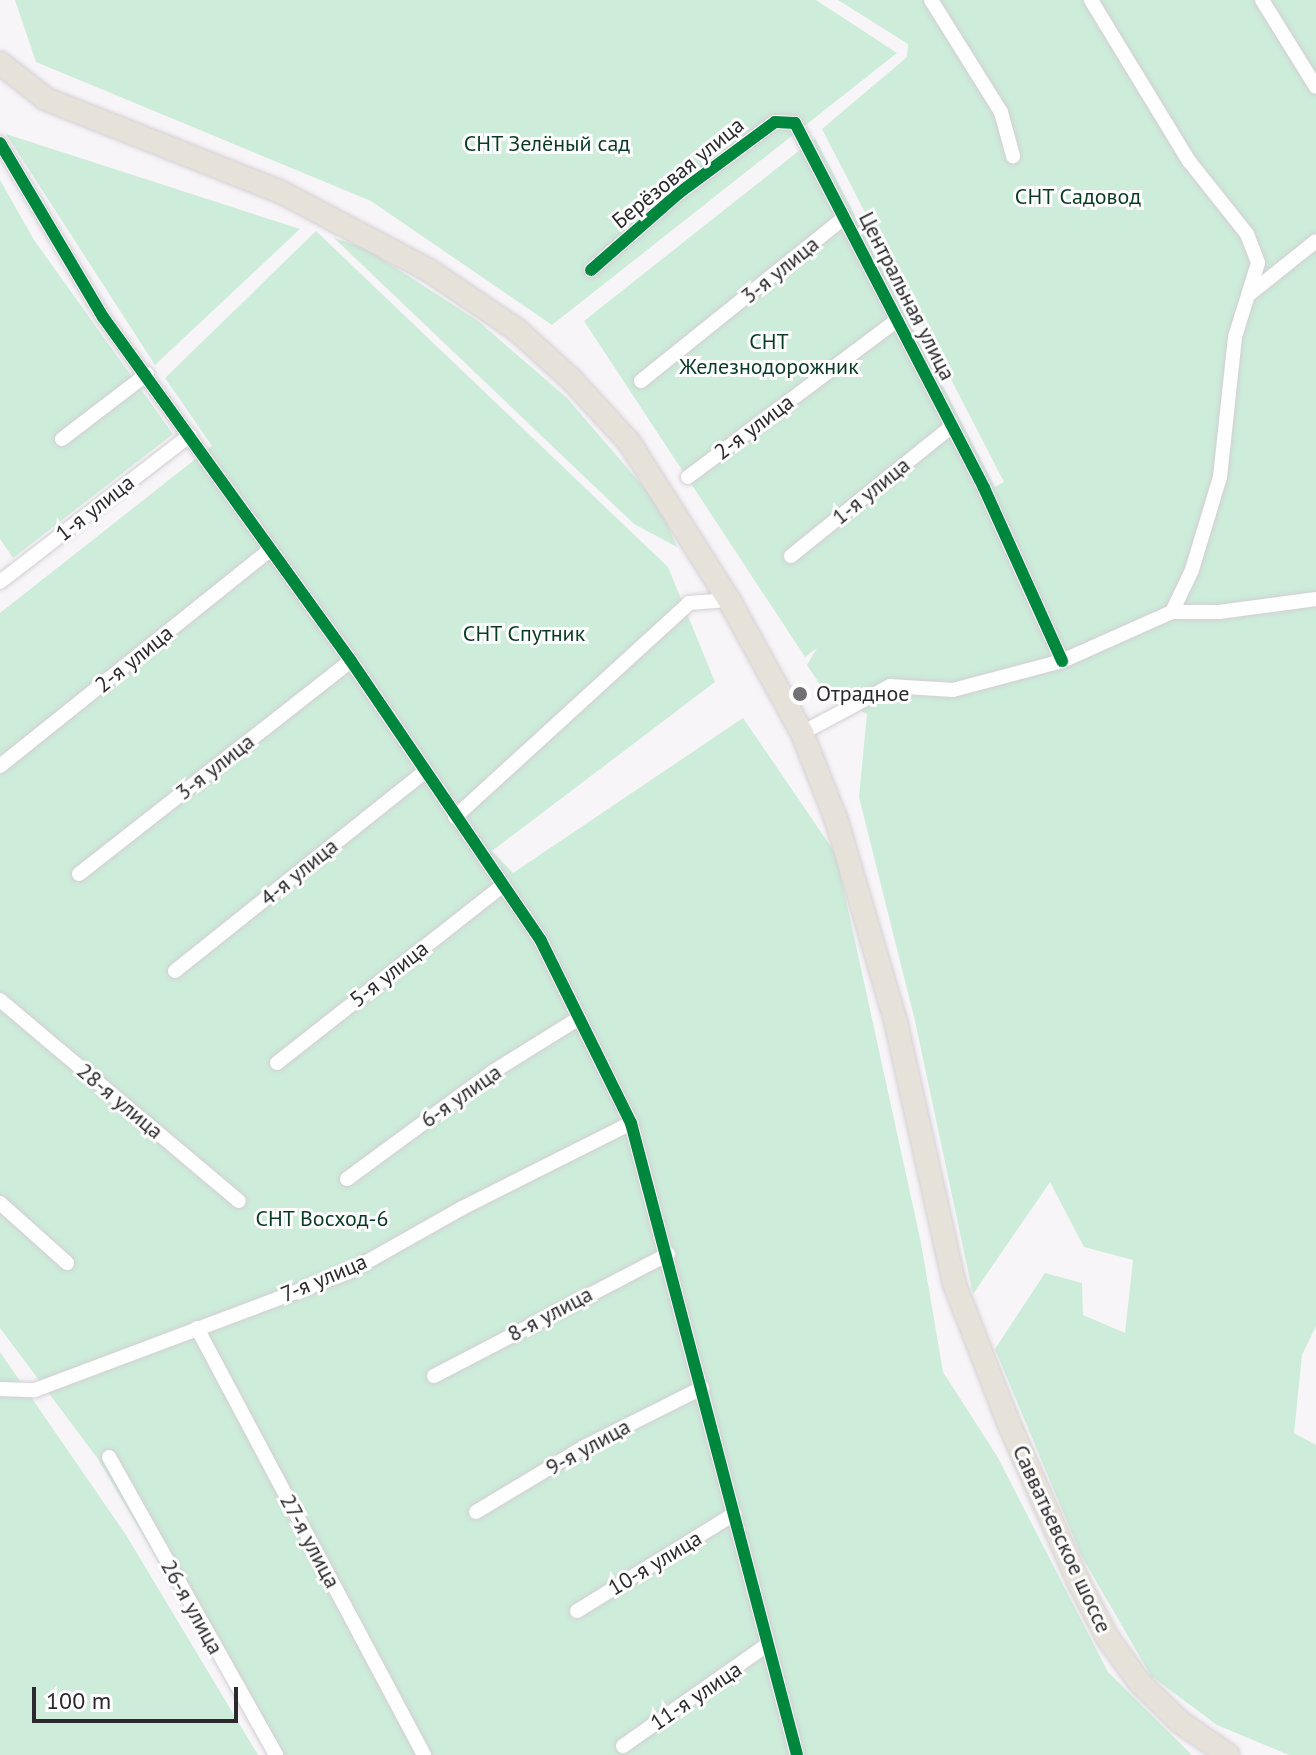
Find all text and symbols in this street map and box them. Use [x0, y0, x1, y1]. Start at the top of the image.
street label: Берёзовая улица [607, 112, 749, 234]
park label: СНТ Зелёный сад [463, 131, 631, 157]
park label: СНТ Садовод [1014, 184, 1142, 210]
street label: Центральная улица [853, 207, 961, 385]
street label: 3-я улица [736, 231, 824, 309]
park label: СНТ Железнодорожник [679, 328, 859, 380]
street label: 2-я улица [709, 389, 799, 465]
street label: 1-я улица [827, 452, 915, 530]
street label: 1-я улица [51, 469, 139, 547]
street label: 2-я улица [90, 620, 178, 698]
park label: СНТ Спутник [462, 621, 586, 647]
place label: Отрадное [816, 681, 909, 707]
marker: Отрадное [791, 685, 809, 703]
street label: 3-я улица [171, 728, 259, 806]
street label: 4-я улица [255, 833, 343, 911]
street label: 5-я улица [345, 935, 433, 1013]
street label: 28-я улица [72, 1057, 168, 1145]
street label: 6-я улица [416, 1059, 506, 1133]
park label: СНТ Восход-6 [255, 1206, 389, 1232]
street label: 7-я улица [277, 1248, 371, 1308]
street label: 8-я улица [503, 1281, 597, 1347]
street label: 9-я улица [541, 1413, 635, 1481]
street label: Савватьевское шоссе [1007, 1441, 1117, 1637]
street label: 27-я улица [274, 1489, 346, 1593]
street label: 10-я улица [604, 1525, 706, 1601]
street label: 26-я улица [155, 1555, 229, 1659]
street label: 11-я улица [645, 1656, 747, 1736]
scale bar [36, 1671, 242, 1721]
text: 100 m [46, 1685, 111, 1716]

